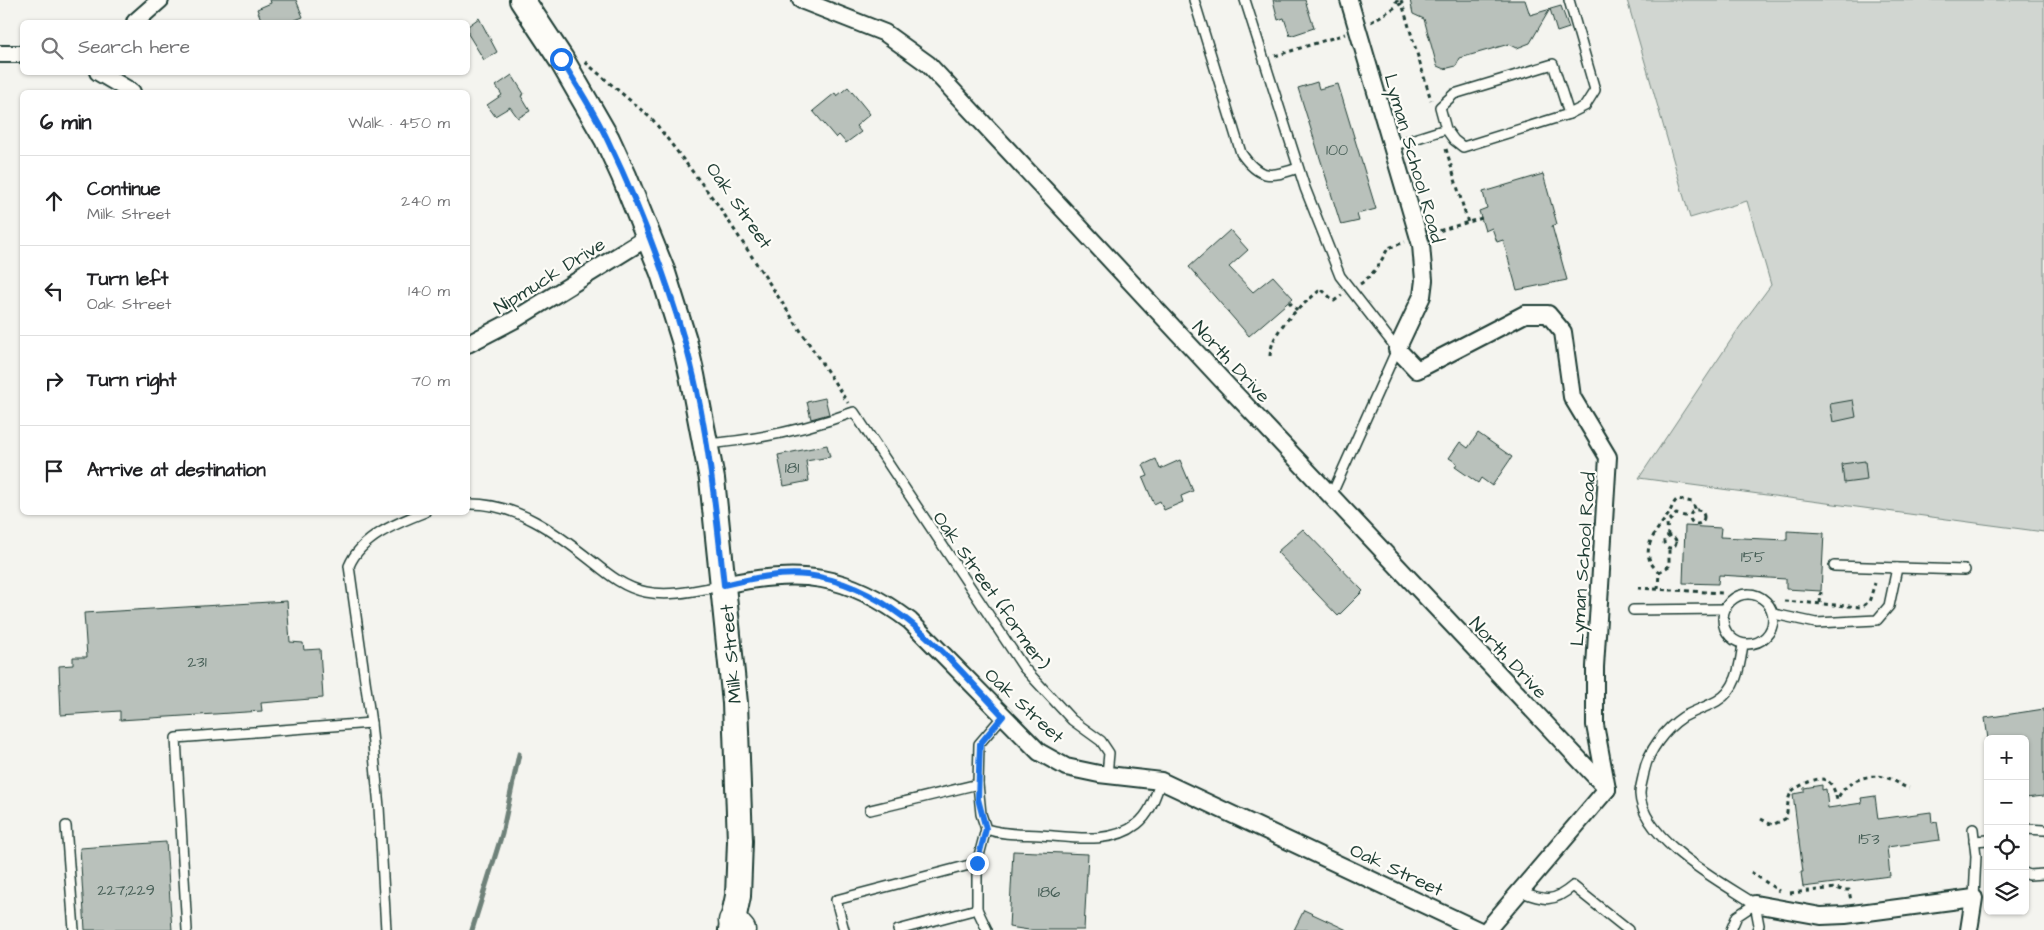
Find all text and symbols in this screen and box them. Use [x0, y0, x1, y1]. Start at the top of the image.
search box [20, 20, 470, 75]
icon: search [38, 34, 66, 62]
text: Search here [78, 34, 190, 61]
route start [550, 48, 573, 71]
street label: Lyman School Road [1376, 71, 1451, 246]
text: 6 min [40, 108, 92, 137]
text: Walk · 450 m [348, 112, 450, 134]
house number: 100 [1326, 139, 1348, 161]
street label: Oak Street [699, 157, 779, 255]
text: Continue [87, 176, 161, 203]
icon: ahead [40, 187, 68, 215]
text: 240 m [401, 190, 450, 212]
text: Milk Street [87, 203, 171, 225]
street label: Nipmuck Drive [489, 231, 611, 321]
text: Turn left [87, 266, 168, 293]
icon: left [40, 277, 68, 305]
text: 140 m [408, 280, 450, 302]
text: Oak Street [87, 293, 171, 315]
street label: North Drive [1186, 315, 1276, 409]
icon: right [40, 367, 68, 395]
text: Turn right [87, 367, 176, 394]
text: 70 m [411, 370, 450, 392]
icon: arrive [40, 457, 68, 485]
text: Arrive at destination [87, 457, 266, 484]
house number: 181 [785, 457, 799, 479]
street label: Lyman School Road [1564, 471, 1604, 647]
street label: Oak Street (former) [926, 506, 1056, 676]
house number: 155 [1741, 546, 1766, 568]
street label: Milk Street [714, 603, 749, 705]
street label: North Drive [1463, 611, 1553, 705]
house number: 231 [187, 651, 207, 673]
street label: Oak Street [978, 662, 1070, 750]
map controls [1984, 735, 2029, 915]
button: + [1984, 735, 2029, 780]
button: − [1984, 780, 2029, 825]
button: locate [1984, 825, 2029, 870]
house number: 153 [1858, 828, 1880, 850]
street label: Oak Street [1345, 837, 1448, 904]
route end [966, 852, 989, 875]
button: layers [1984, 870, 2029, 915]
house number: 227;229 [97, 879, 155, 901]
house number: 186 [1038, 881, 1060, 903]

